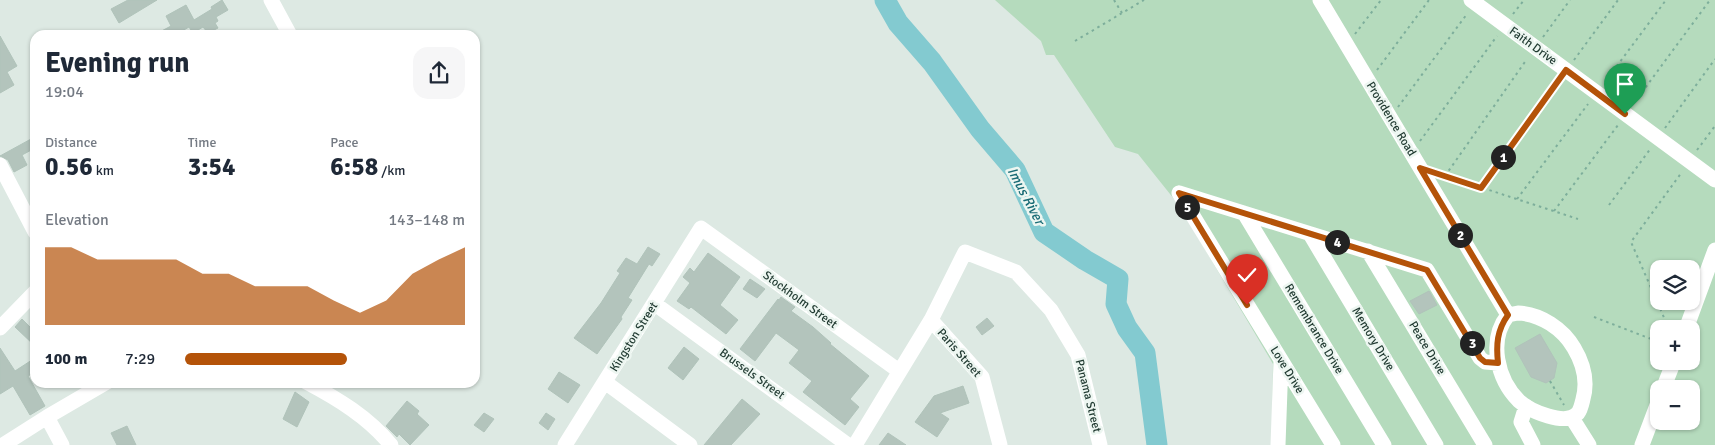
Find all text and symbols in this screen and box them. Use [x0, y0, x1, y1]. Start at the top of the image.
street label: Faith Drive [1506, 24, 1560, 68]
text: Evening run [45, 46, 190, 80]
button: share [413, 47, 465, 99]
pin [1604, 63, 1646, 114]
icon: arrive [1611, 70, 1639, 98]
street label: Providence Road [1363, 79, 1419, 159]
text: 19:04 [45, 82, 84, 102]
text: Distance [45, 134, 97, 151]
text: Time [188, 134, 217, 151]
text: Pace [330, 134, 359, 151]
pin: 1 [1490, 144, 1516, 170]
text: 1 [1500, 149, 1507, 166]
text: 0.56 [45, 151, 93, 182]
text: 3:54 [188, 151, 236, 182]
text: 6:58 [330, 151, 378, 182]
text: km [93, 162, 114, 179]
text: /km [378, 162, 405, 179]
water label: Imus River [1004, 164, 1049, 229]
pin: 5 [1174, 194, 1200, 220]
text: 5 [1184, 199, 1191, 216]
text: Elevation [45, 210, 109, 230]
text: 143–148 m [388, 210, 465, 230]
pin: 2 [1448, 222, 1472, 248]
text: 2 [1457, 227, 1464, 244]
pin: 4 [1324, 230, 1350, 254]
text: 4 [1334, 234, 1341, 251]
pin [1226, 254, 1268, 305]
map controls [1650, 260, 1700, 430]
button: layers [1650, 260, 1700, 310]
icon: check [1233, 261, 1261, 289]
street label: Stockholm Street [760, 268, 840, 332]
street label: Remembrance Drive [1281, 281, 1347, 377]
street label: Kingston Street [607, 299, 661, 375]
street label: Memory Drive [1348, 305, 1398, 373]
street label: Peace Drive [1405, 319, 1449, 377]
button: + [1650, 320, 1700, 370]
street label: Paris Street [934, 326, 984, 380]
pin: 3 [1460, 330, 1484, 356]
text: 3 [1469, 335, 1476, 352]
street label: Love Drive [1267, 344, 1307, 396]
street label: Brussels Street [716, 345, 788, 403]
text: 100 m [45, 349, 87, 369]
text: 7:29 [125, 349, 155, 369]
street label: Panama Street [1072, 358, 1104, 434]
button: − [1650, 380, 1700, 430]

